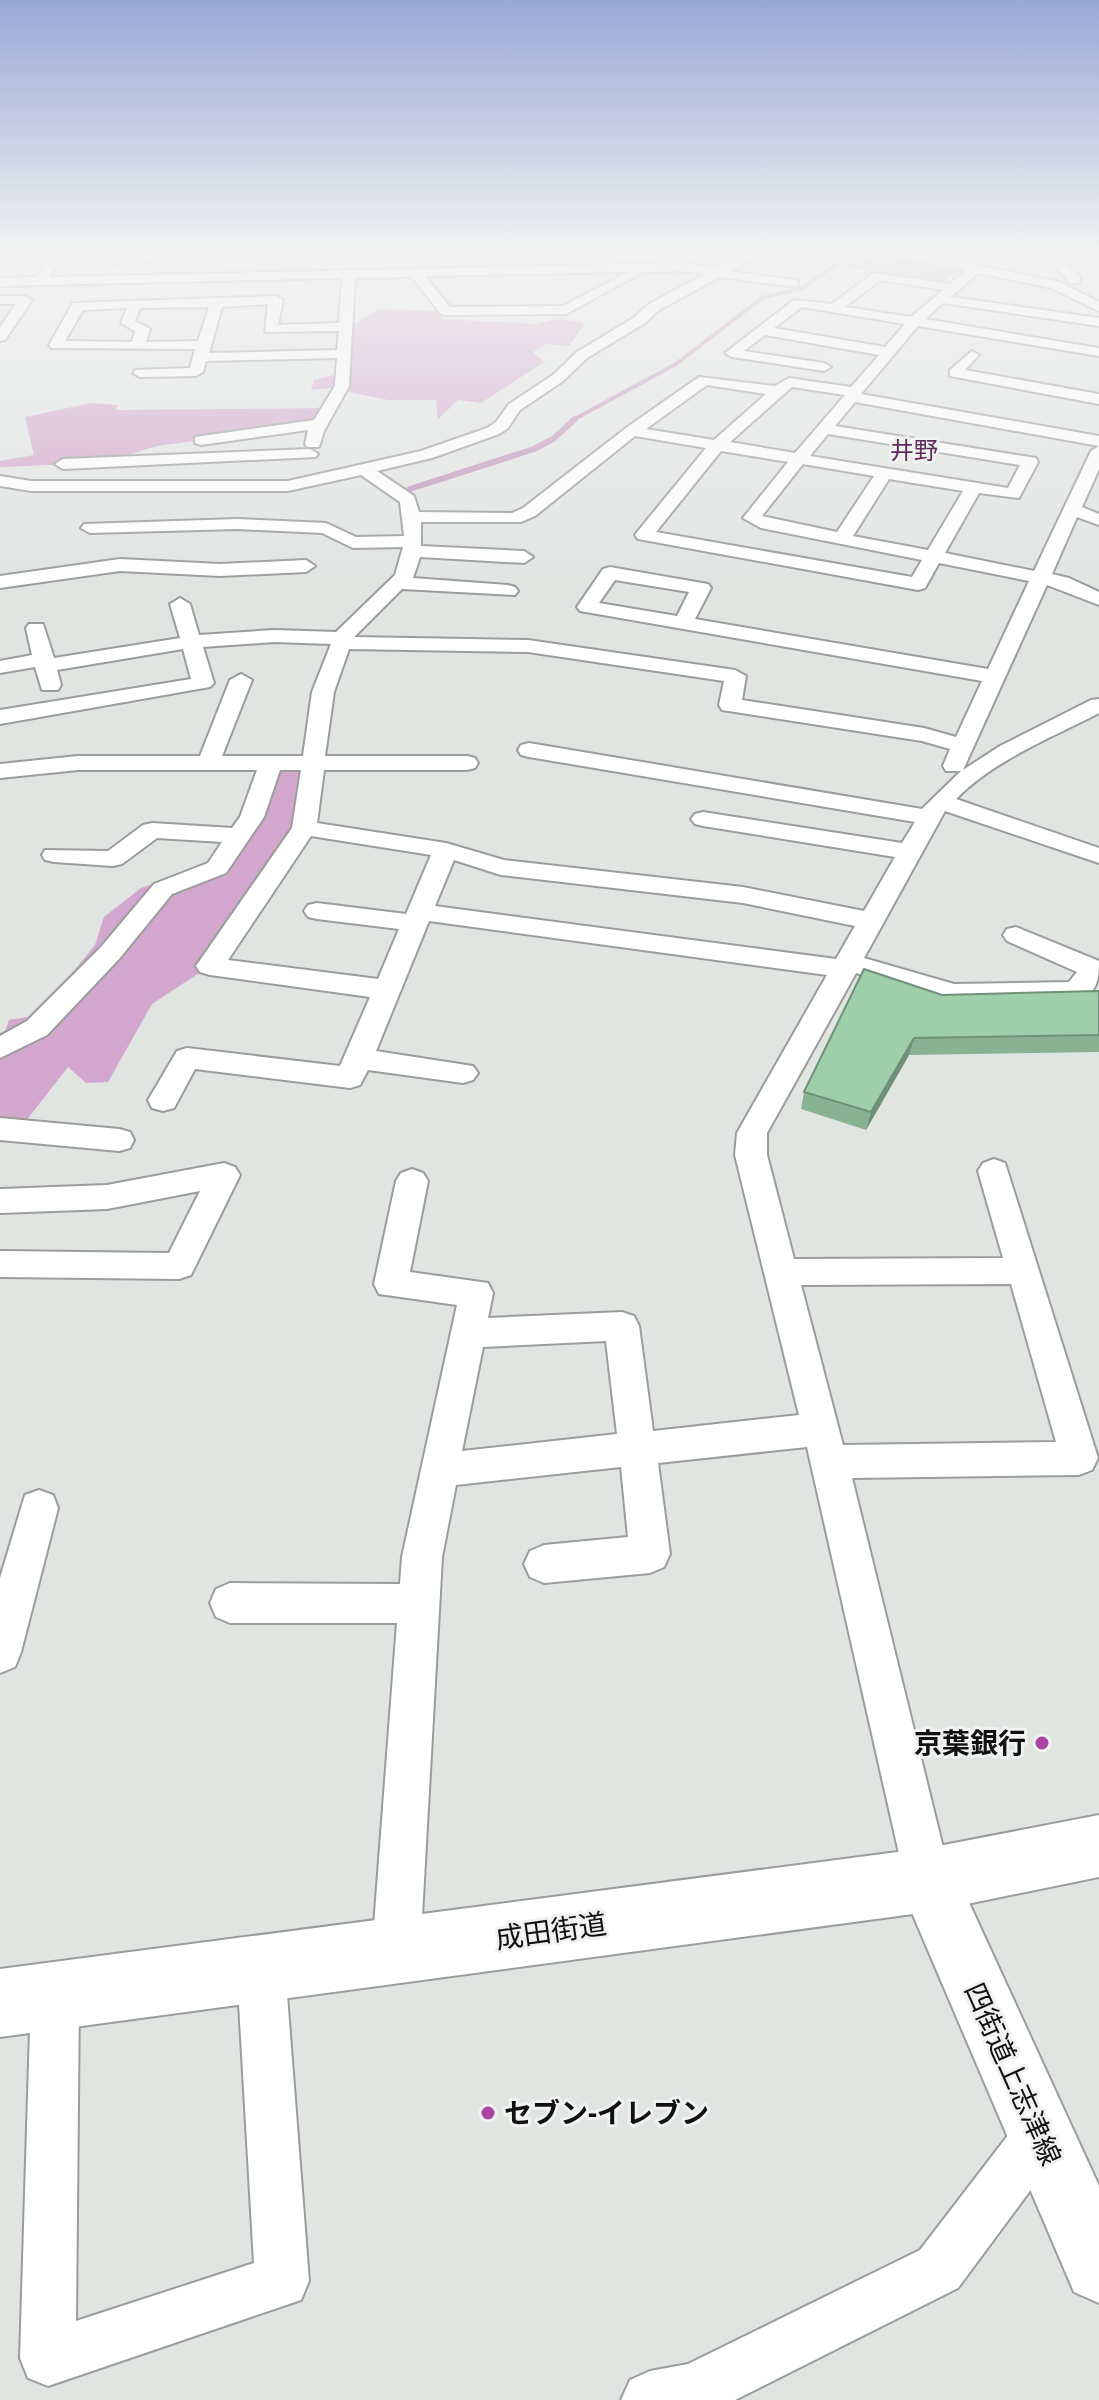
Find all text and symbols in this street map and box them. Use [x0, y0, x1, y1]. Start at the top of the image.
district label: 井野 [890, 433, 938, 466]
place label: 京葉銀行 [914, 1723, 1026, 1761]
marker: 京葉銀行 [1033, 1734, 1051, 1752]
street label: 成田街道 [493, 1903, 609, 1957]
street label: 四街道上志津線 [957, 1976, 1071, 2171]
place label: セブン-イレブン [504, 2093, 709, 2131]
marker: セブン-イレブン [479, 2104, 497, 2122]

